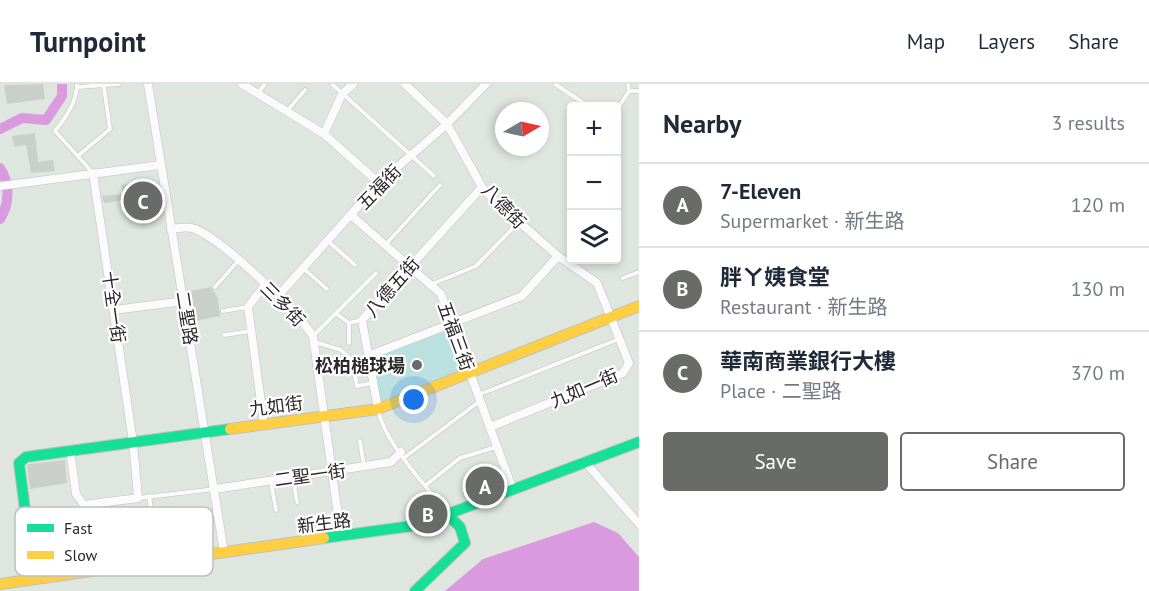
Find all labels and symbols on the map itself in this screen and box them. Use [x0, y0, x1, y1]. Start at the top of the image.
north arrow [495, 102, 549, 156]
street label: 五福街 [352, 160, 406, 214]
pin: C [124, 178, 162, 224]
street label: 八德街 [477, 179, 531, 233]
street label: 八德五街 [360, 252, 424, 322]
street label: 十全一街 [98, 270, 130, 344]
street label: 三多街 [256, 277, 310, 331]
street label: 二聖路 [171, 290, 203, 346]
street label: 五福三街 [433, 298, 479, 374]
place label: 松柏槌球場 [315, 354, 405, 377]
marker: 松柏槌球場 [410, 358, 424, 372]
street label: 九如一街 [546, 363, 622, 413]
your location [399, 385, 428, 414]
street label: 九如街 [248, 391, 304, 421]
street label: 二聖一街 [273, 459, 347, 491]
pin: A [466, 464, 504, 508]
pin: B [408, 492, 448, 536]
legend [15, 507, 213, 576]
street label: 新生路 [296, 508, 352, 538]
text: Fast [64, 518, 93, 538]
text: Slow [64, 545, 98, 565]

